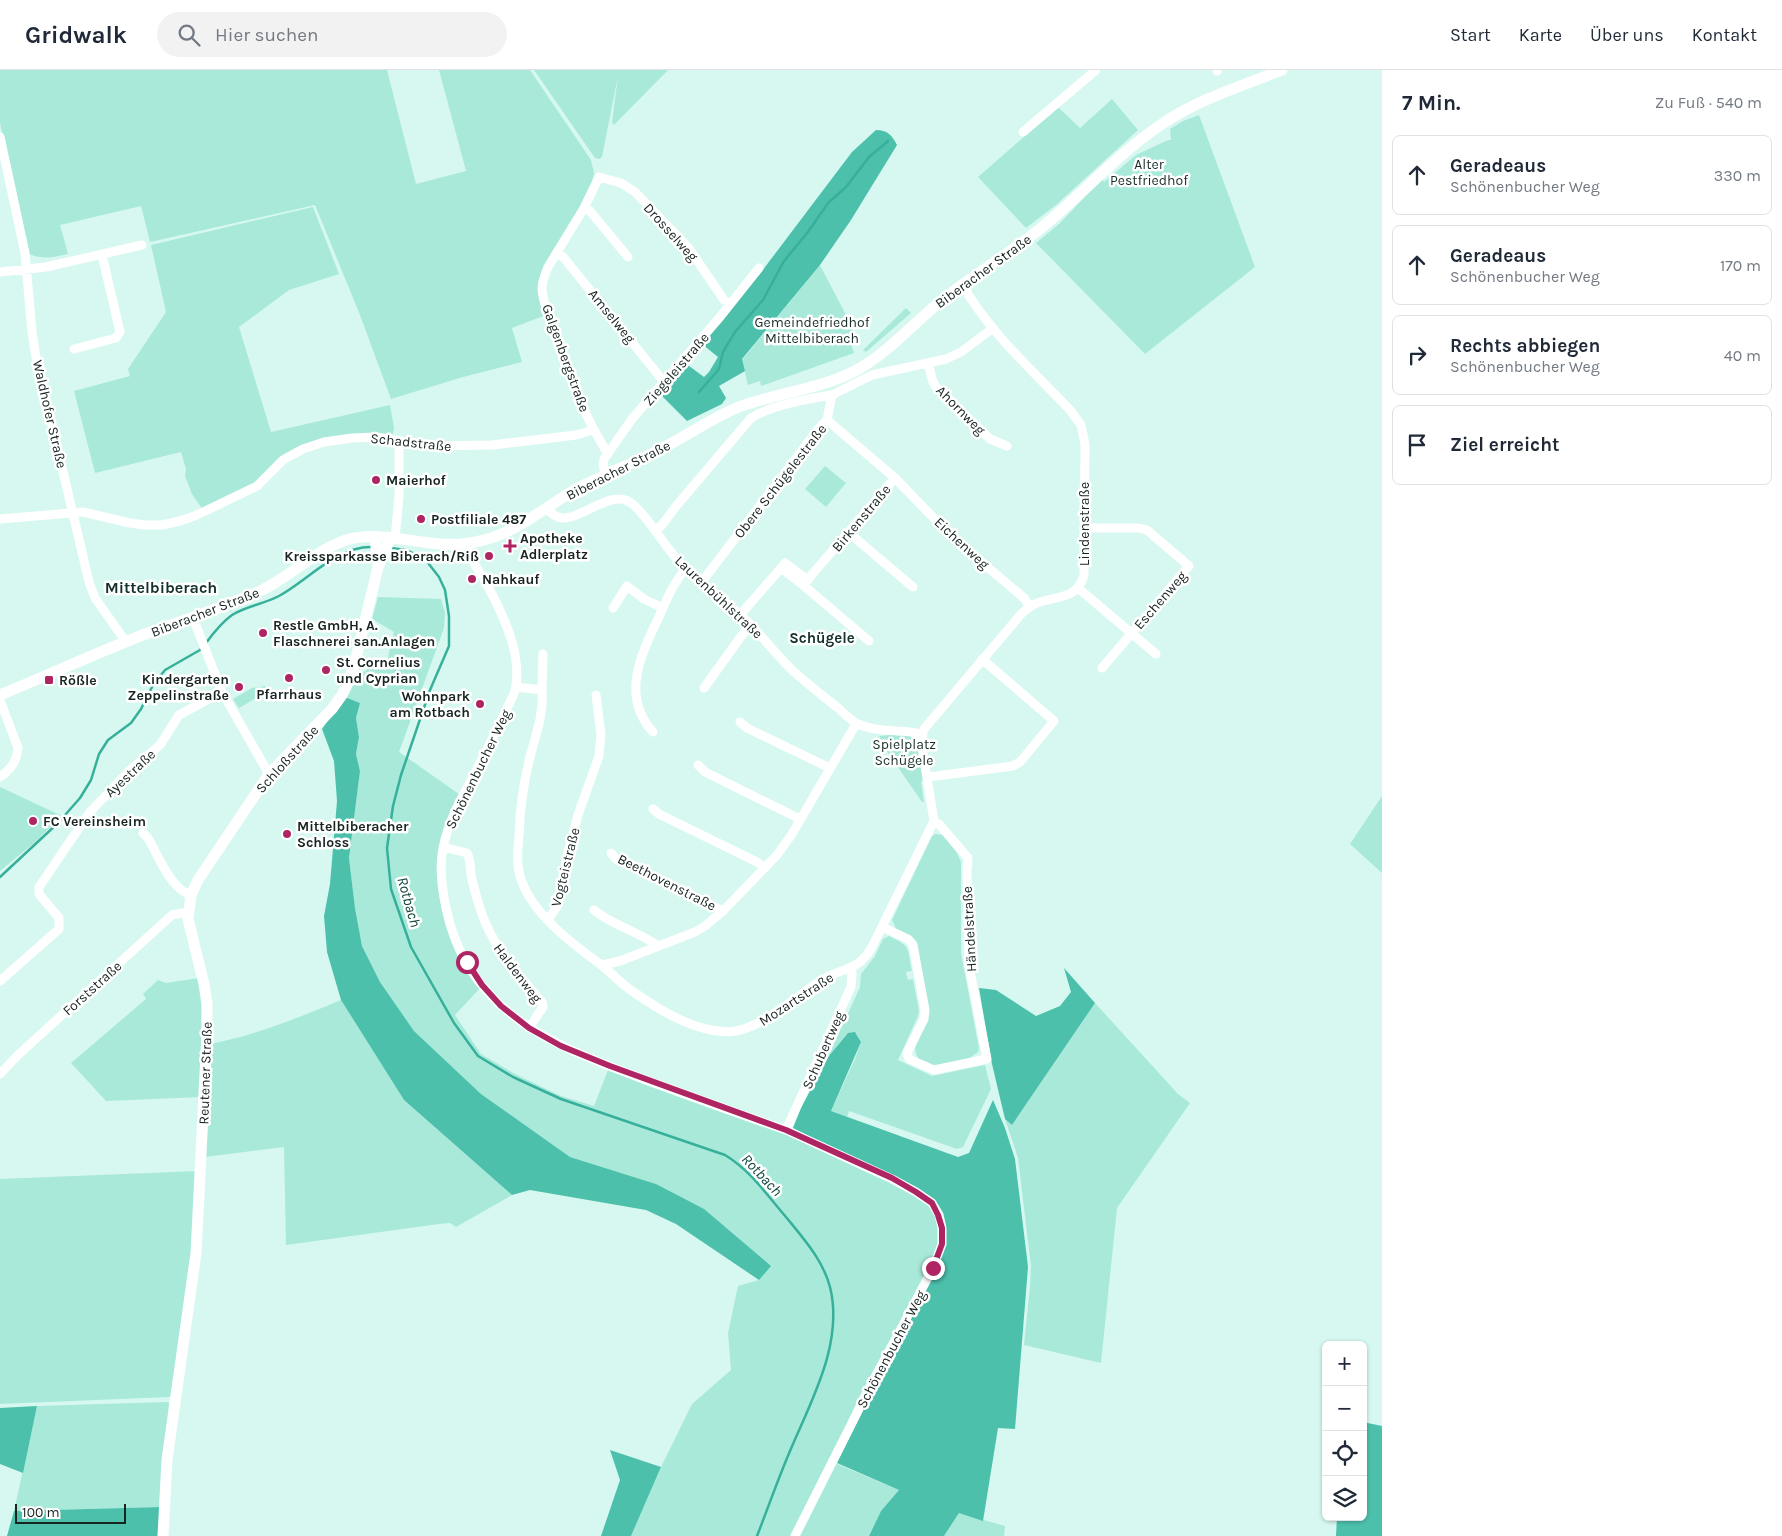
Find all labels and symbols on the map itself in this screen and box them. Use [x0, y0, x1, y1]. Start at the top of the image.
park label: Alter Pestfriedhof [1110, 156, 1188, 189]
street label: Drosselweg [640, 200, 701, 265]
street label: Biberacher Straße [932, 231, 1035, 312]
street label: Amselweg [585, 286, 639, 347]
street label: Galgenbergstraße [538, 302, 593, 414]
park label: Gemeindefriedhof Mittelbiberach [754, 314, 870, 347]
street label: Ziegeleistraße [640, 329, 713, 409]
street label: Waldhofer Straße [29, 358, 70, 470]
street label: Ahornweg [932, 382, 989, 439]
street label: Obere Schügelestraße [731, 421, 830, 542]
street label: Schadstraße [370, 430, 452, 455]
street label: Biberacher Straße [563, 437, 673, 504]
place label: Maierhof [386, 472, 447, 489]
marker: Maierhof [370, 474, 382, 486]
street label: Birkenstraße [828, 481, 894, 555]
street label: Lindenstraße [1076, 482, 1093, 566]
place label: Postfiliale 487 [431, 511, 526, 528]
marker: Postfiliale 487 [415, 513, 427, 525]
street label: Eichenweg [931, 514, 993, 573]
place label: Apotheke Adlerplatz [520, 530, 588, 563]
marker: Apotheke Adlerplatz [504, 540, 516, 552]
place label: Kreissparkasse Biberach/Riß [284, 548, 479, 565]
marker: Kreissparkasse Biberach/Riß [483, 550, 495, 562]
street label: Laurenbühlstraße [671, 552, 766, 642]
street label: Eschenweg [1130, 568, 1190, 633]
place label: Nahkauf [482, 571, 540, 588]
marker: Nahkauf [466, 573, 478, 585]
district label: Mittelbiberach [105, 578, 217, 597]
street label: Biberacher Straße [149, 584, 262, 641]
place label: Restle GmbH, A. Flaschnerei san.Anlagen [273, 617, 435, 650]
marker: Restle GmbH, A. Flaschnerei san.Anlagen [257, 627, 269, 639]
district label: Schügele [789, 629, 855, 647]
place label: St. Cornelius und Cyprian [336, 654, 420, 687]
marker: St. Cornelius und Cyprian [320, 664, 332, 676]
place label: Kindergarten Zeppelinstraße [128, 671, 229, 704]
place label: Rößle [59, 672, 97, 689]
marker: Pfarrhaus [283, 672, 295, 684]
marker: Rößle [43, 674, 55, 686]
marker: Kindergarten Zeppelinstraße [233, 681, 245, 693]
place label: Pfarrhaus [256, 686, 322, 703]
place label: Wohnpark am Rotbach [390, 688, 471, 721]
marker: Wohnpark am Rotbach [474, 698, 486, 710]
street label: Schönenbucher Weg [442, 707, 515, 832]
street label: Schloßstraße [252, 722, 322, 797]
park label: Spielplatz Schügele [872, 736, 936, 769]
street label: Ayestraße [102, 746, 159, 801]
place label: FC Vereinsheim [43, 813, 146, 830]
marker: FC Vereinsheim [27, 815, 39, 827]
place label: Mittelbiberacher Schloss [297, 818, 409, 851]
street label: Vogteistraße [547, 826, 584, 908]
marker: Mittelbiberacher Schloss [281, 828, 293, 840]
street label: Beethovenstraße [615, 850, 719, 915]
water label: Rotbach [393, 875, 425, 929]
street label: Händelstraße [959, 886, 980, 972]
street label: Haldenweg [490, 940, 546, 1007]
route start [456, 951, 479, 974]
street label: Forststraße [59, 957, 125, 1019]
street label: Mozartstraße [756, 969, 837, 1030]
street label: Schubertweg [799, 1008, 848, 1092]
street label: Reutener Straße [195, 1021, 216, 1125]
water label: Rotbach [738, 1150, 786, 1200]
route end [922, 1257, 945, 1280]
street label: Schönenbucher Weg [853, 1287, 930, 1411]
scale bar [15, 1501, 126, 1524]

